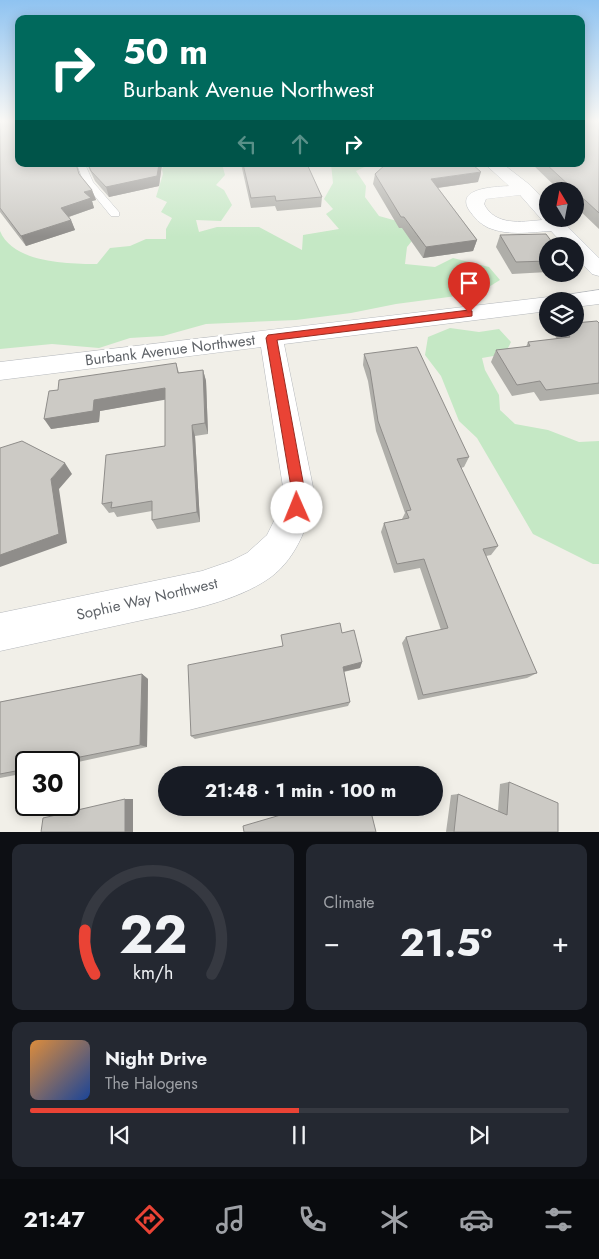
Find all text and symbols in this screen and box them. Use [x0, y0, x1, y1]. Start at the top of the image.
text: 50 m [123, 27, 208, 77]
icon: right [40, 35, 105, 100]
text: Burbank Avenue Northwest [123, 73, 374, 105]
icon: left [233, 130, 261, 158]
icon: ahead [286, 130, 314, 158]
icon: right [339, 130, 367, 158]
north arrow [539, 182, 584, 228]
map controls [539, 182, 584, 337]
button: search [539, 237, 584, 282]
pin [448, 262, 490, 313]
icon: arrive [455, 269, 483, 297]
button: layers [539, 292, 584, 337]
street label: Burbank Avenue Northwest [84, 329, 257, 371]
position arrow [270, 481, 322, 533]
street label: Sophie Way Northwest [74, 572, 220, 626]
speed limit sign: 30 [15, 751, 80, 816]
text: 21:48 · 1 min · 100 m [205, 777, 396, 804]
text: Climate [324, 891, 375, 914]
text: 22 [119, 897, 187, 973]
text: 21.5° [400, 915, 492, 970]
text: − [324, 922, 340, 963]
text: + [552, 922, 569, 963]
text: km/h [133, 960, 173, 986]
text: Night Drive [105, 1045, 207, 1072]
text: The Halogens [105, 1072, 198, 1095]
icon: previous [106, 1121, 134, 1149]
icon: pause [285, 1121, 313, 1149]
icon: next [465, 1121, 493, 1149]
icon: directions [132, 1202, 167, 1237]
icon: music [213, 1202, 248, 1237]
icon: phone [295, 1202, 330, 1237]
icon: climate [377, 1202, 412, 1237]
icon: car [459, 1202, 494, 1237]
icon: filters [541, 1202, 576, 1237]
text: 21:47 [23, 1203, 85, 1235]

